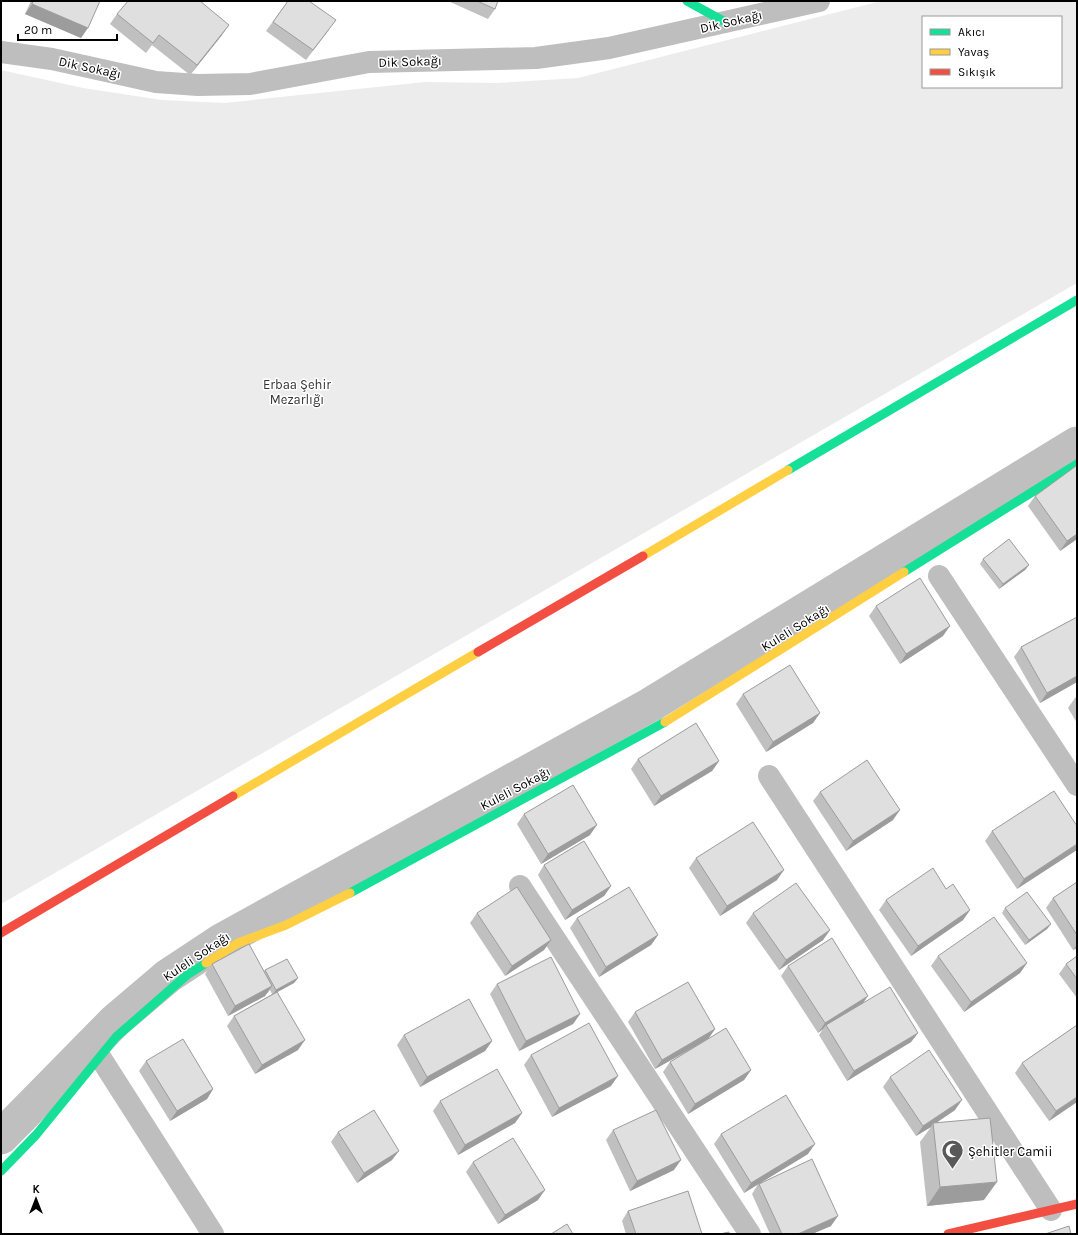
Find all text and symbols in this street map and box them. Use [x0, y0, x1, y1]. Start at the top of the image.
street label: Dik Sokağı [698, 7, 764, 36]
scale bar [18, 16, 117, 42]
legend [922, 16, 1062, 88]
text: 20 m [24, 23, 52, 37]
text: Akıcı [958, 25, 985, 39]
text: Yavaş [958, 45, 989, 59]
street label: Dik Sokağı [378, 53, 442, 70]
street label: Dik Sokağı [57, 54, 123, 81]
text: Sıkışık [958, 65, 996, 79]
park label: Erbaa Şehir Mezarlığı [263, 377, 331, 407]
street label: Kuleli Sokağı [758, 601, 832, 654]
street label: Kuleli Sokağı [478, 764, 553, 813]
street label: Kuleli Sokağı [160, 929, 233, 984]
mosque icon: Şehitler Camii [939, 1138, 965, 1171]
place label: Şehitler Camii [968, 1144, 1052, 1159]
north arrow [16, 1179, 56, 1219]
text: K [32, 1183, 40, 1196]

